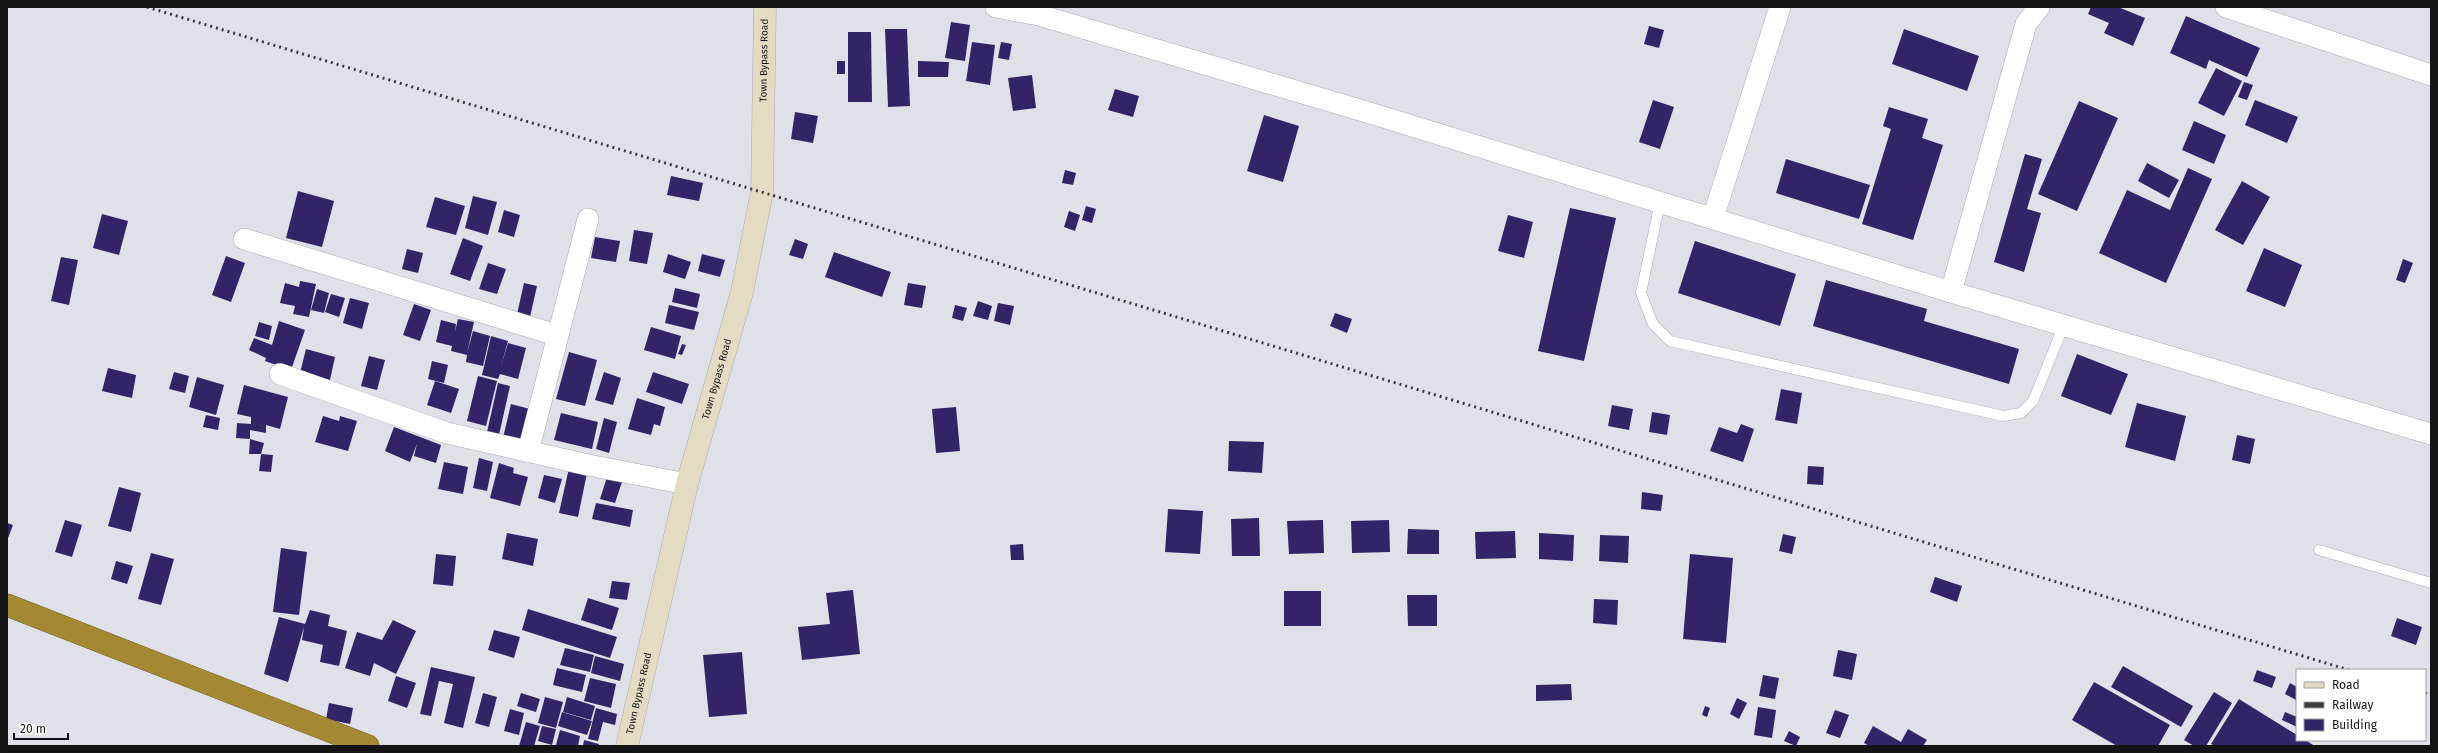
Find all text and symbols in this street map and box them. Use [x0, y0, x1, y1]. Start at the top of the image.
street label: Town Bypass Road [757, 19, 771, 102]
street label: Town Bypass Road [700, 337, 734, 421]
street label: Town Bypass Road [624, 651, 654, 735]
legend [2296, 669, 2426, 741]
text: Road [2332, 678, 2360, 692]
text: Railway [2332, 698, 2373, 712]
scale bar [14, 715, 68, 741]
text: Building [2332, 718, 2378, 732]
text: 20 m [20, 722, 46, 736]

